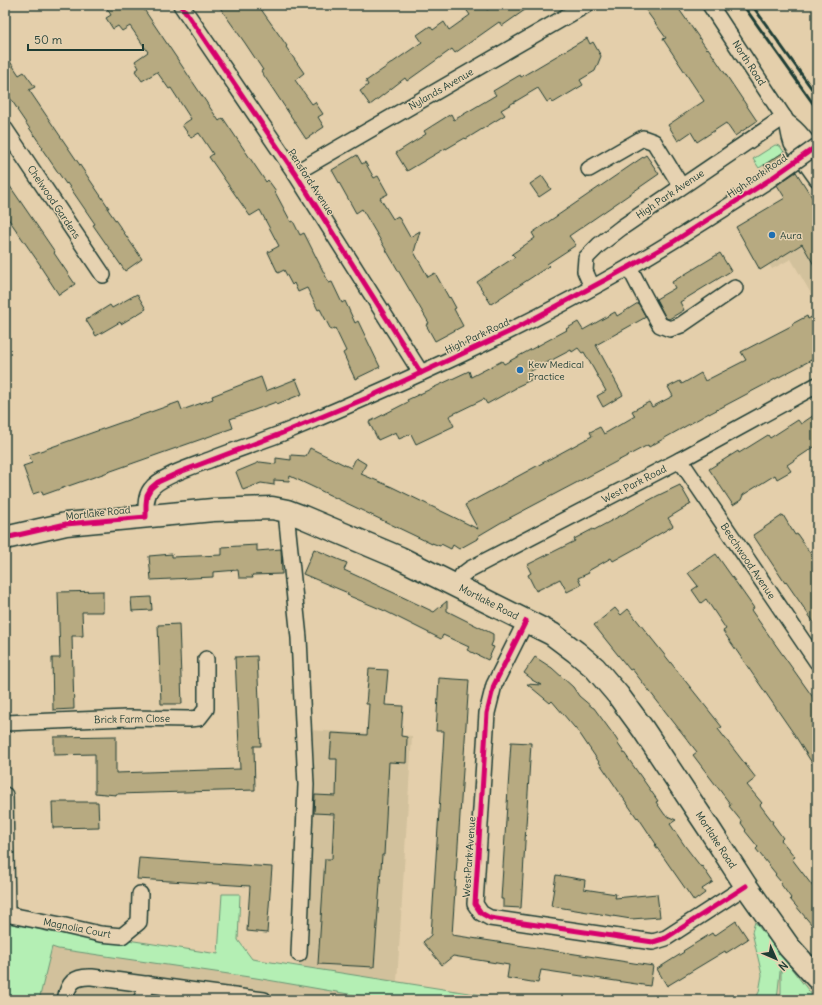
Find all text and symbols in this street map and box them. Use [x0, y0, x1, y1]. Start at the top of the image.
scale bar [28, 26, 143, 52]
text: 50 m [34, 32, 63, 47]
street label: North Road [730, 38, 769, 88]
street label: Nylands Avenue [406, 65, 476, 113]
street label: Pensford Avenue [285, 147, 337, 217]
street label: High Park Road [724, 151, 790, 201]
street label: Chelwood Gardens [25, 163, 84, 242]
street label: High Park Avenue [633, 166, 707, 222]
place label: Aura [780, 229, 802, 242]
marker: Aura [767, 230, 777, 240]
street label: High Park Road [443, 315, 511, 357]
place label: Kew Medical Practice [528, 358, 584, 383]
marker: Kew Medical Practice [515, 365, 525, 375]
street label: West Park Road [599, 462, 669, 506]
street label: Mortlake Road [65, 503, 131, 523]
street label: Beechwood Avenue [718, 520, 778, 602]
street label: Mortlake Road [457, 581, 521, 623]
street label: Brick Farm Close [94, 712, 170, 726]
street label: Mortlake Road [693, 809, 739, 871]
street label: West Park Avenue [460, 816, 478, 898]
street label: Magnolia Court [42, 915, 113, 941]
north arrow [756, 939, 796, 979]
text: N [775, 958, 791, 974]

